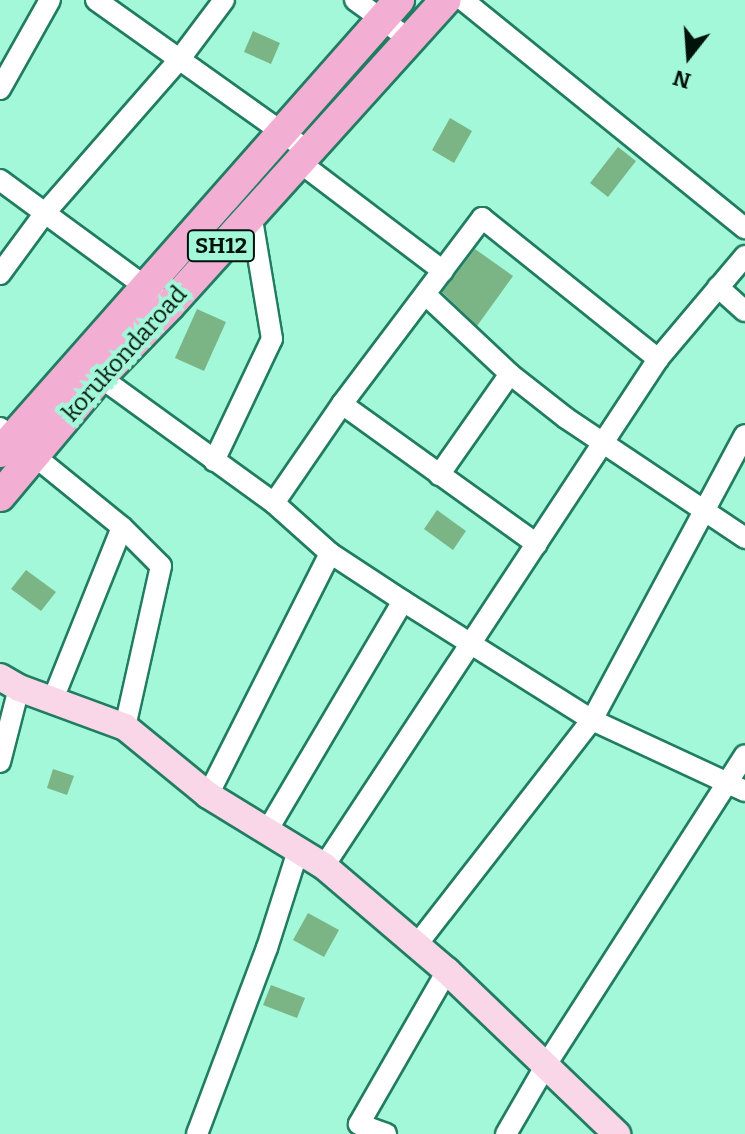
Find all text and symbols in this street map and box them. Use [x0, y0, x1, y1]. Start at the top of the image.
north arrow [649, 16, 729, 96]
text: N [670, 64, 694, 95]
road number: SH12 [185, 228, 257, 264]
street label: korukondaroad [57, 280, 193, 428]

